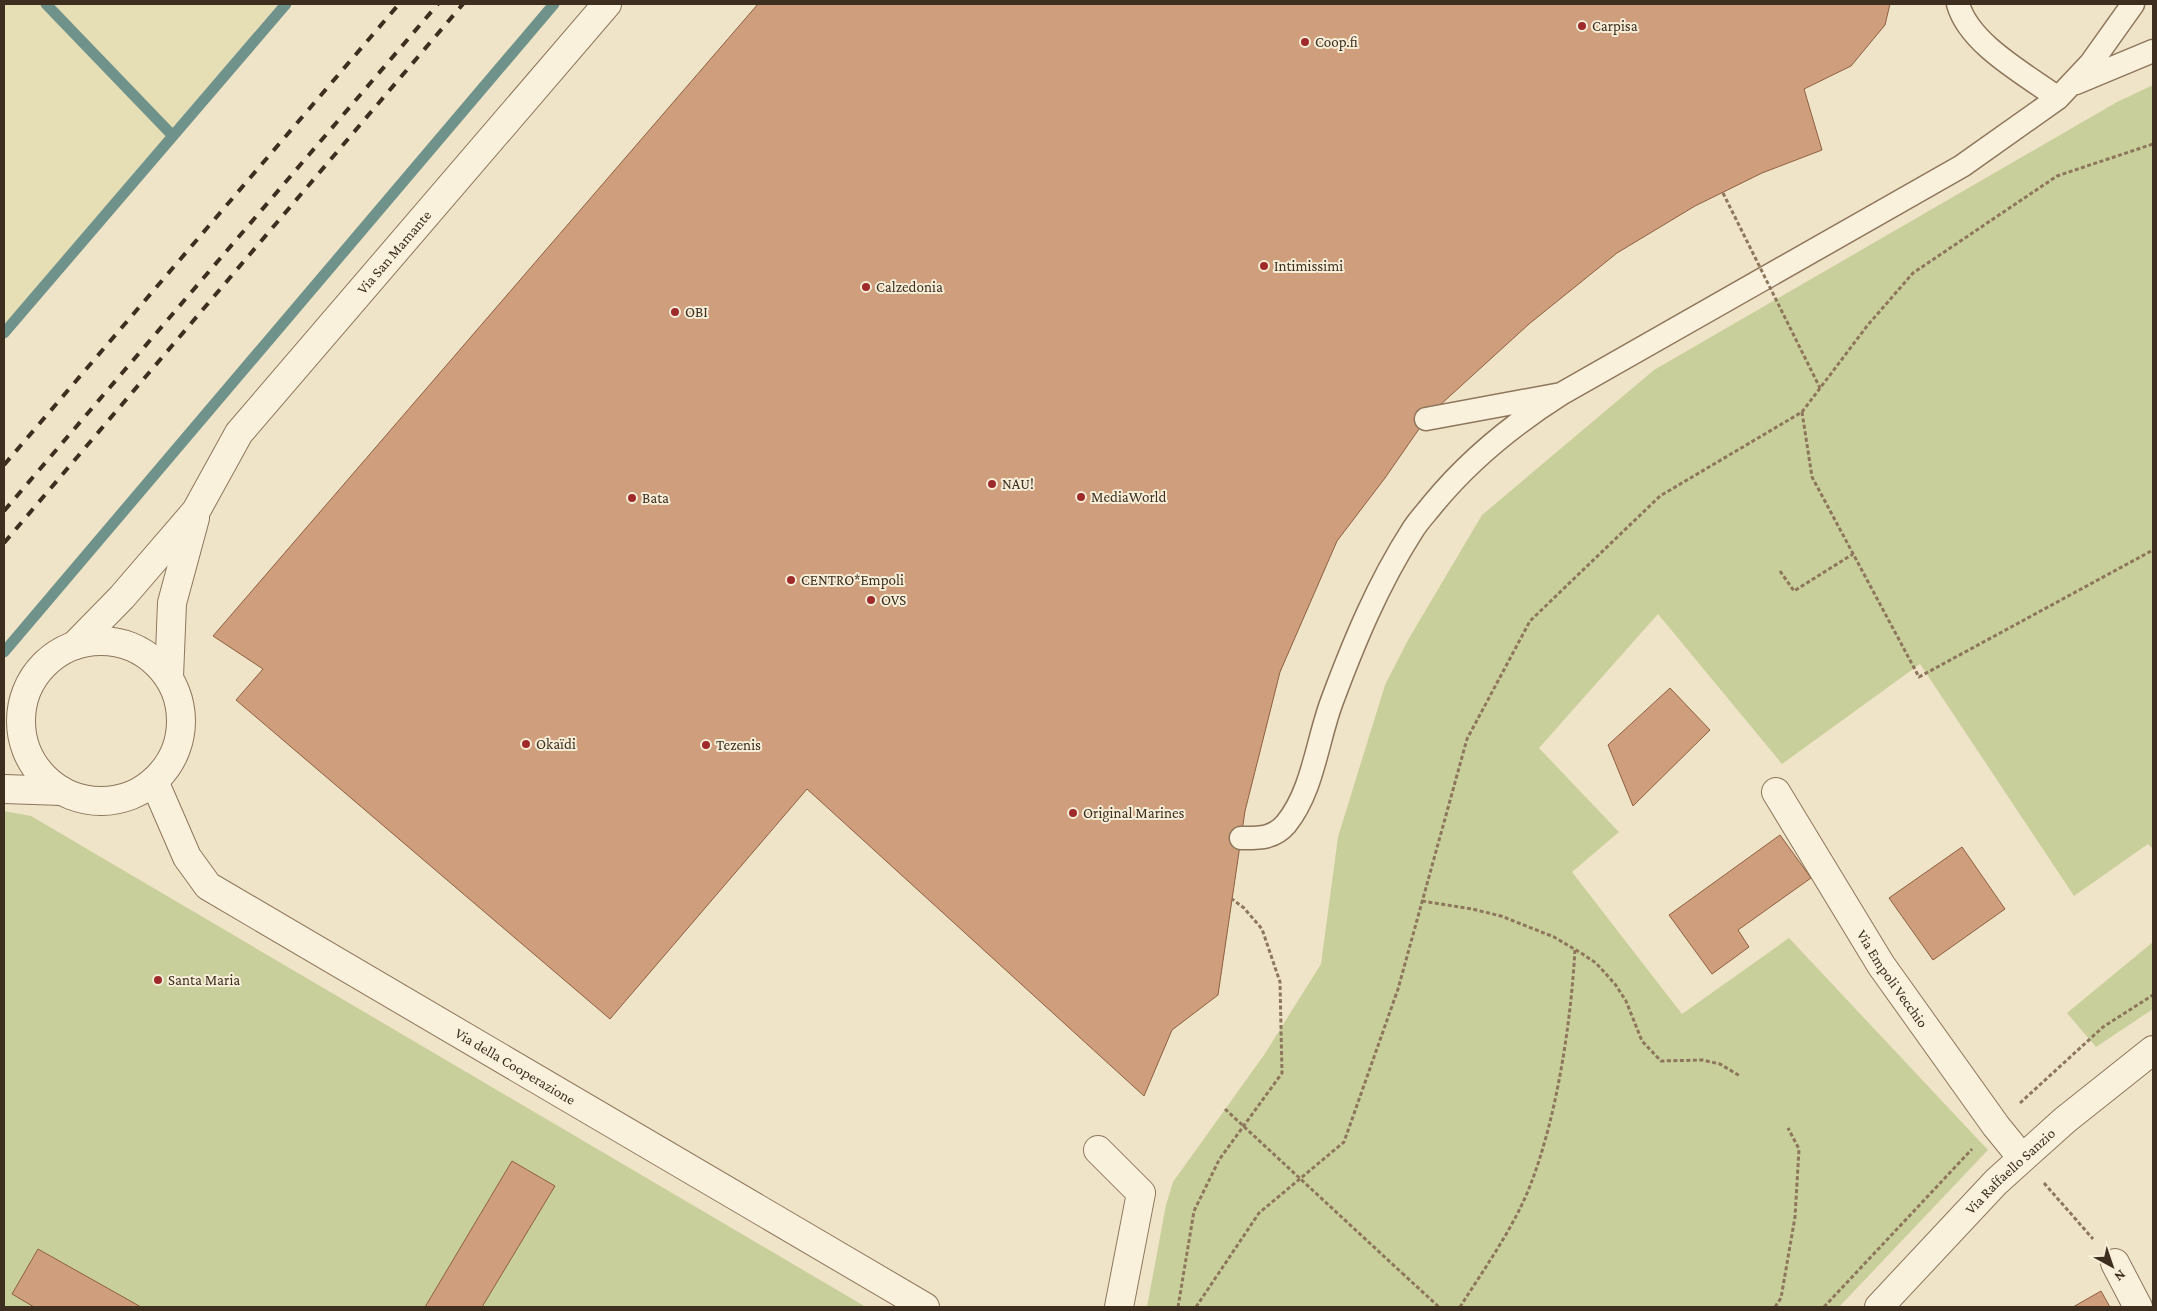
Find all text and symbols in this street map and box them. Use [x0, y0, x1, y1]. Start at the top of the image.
place label: Carpisa [1592, 18, 1638, 35]
marker: Carpisa [1576, 20, 1588, 32]
place label: Coop.fi [1315, 34, 1358, 51]
marker: Coop.fi [1299, 36, 1311, 48]
street label: Via San Mamante [354, 207, 435, 297]
place label: Intimissimi [1274, 258, 1343, 274]
marker: Intimissimi [1258, 260, 1270, 272]
place label: Calzedonia [876, 279, 943, 295]
marker: Calzedonia [860, 281, 872, 293]
place label: OBI [685, 304, 708, 320]
marker: OBI [669, 306, 681, 318]
place label: NAU! [1002, 476, 1034, 492]
marker: NAU! [986, 478, 998, 490]
place label: MediaWorld [1091, 489, 1167, 505]
place label: Bata [642, 490, 669, 506]
marker: MediaWorld [1075, 491, 1087, 503]
marker: Bata [626, 492, 638, 504]
place label: CENTRO*Empoli [801, 572, 904, 589]
marker: CENTRO*Empoli [785, 574, 797, 586]
place label: OVS [881, 592, 906, 608]
marker: OVS [865, 594, 877, 606]
place label: Okaïdi [536, 736, 576, 752]
place label: Tezenis [716, 737, 761, 753]
marker: Okaïdi [520, 738, 532, 750]
marker: Tezenis [700, 739, 712, 751]
place label: Original Marines [1083, 805, 1185, 822]
marker: Original Marines [1067, 807, 1079, 819]
street label: Via Empoli Vecchio [1854, 927, 1931, 1031]
place label: Santa Maria [168, 972, 240, 988]
marker: Santa Maria [152, 974, 164, 986]
street label: Via della Cooperazione [452, 1025, 579, 1108]
street label: Via Raffaello Sanzio [1962, 1125, 2058, 1217]
north arrow [2087, 1241, 2137, 1291]
text: N [2111, 1267, 2129, 1285]

